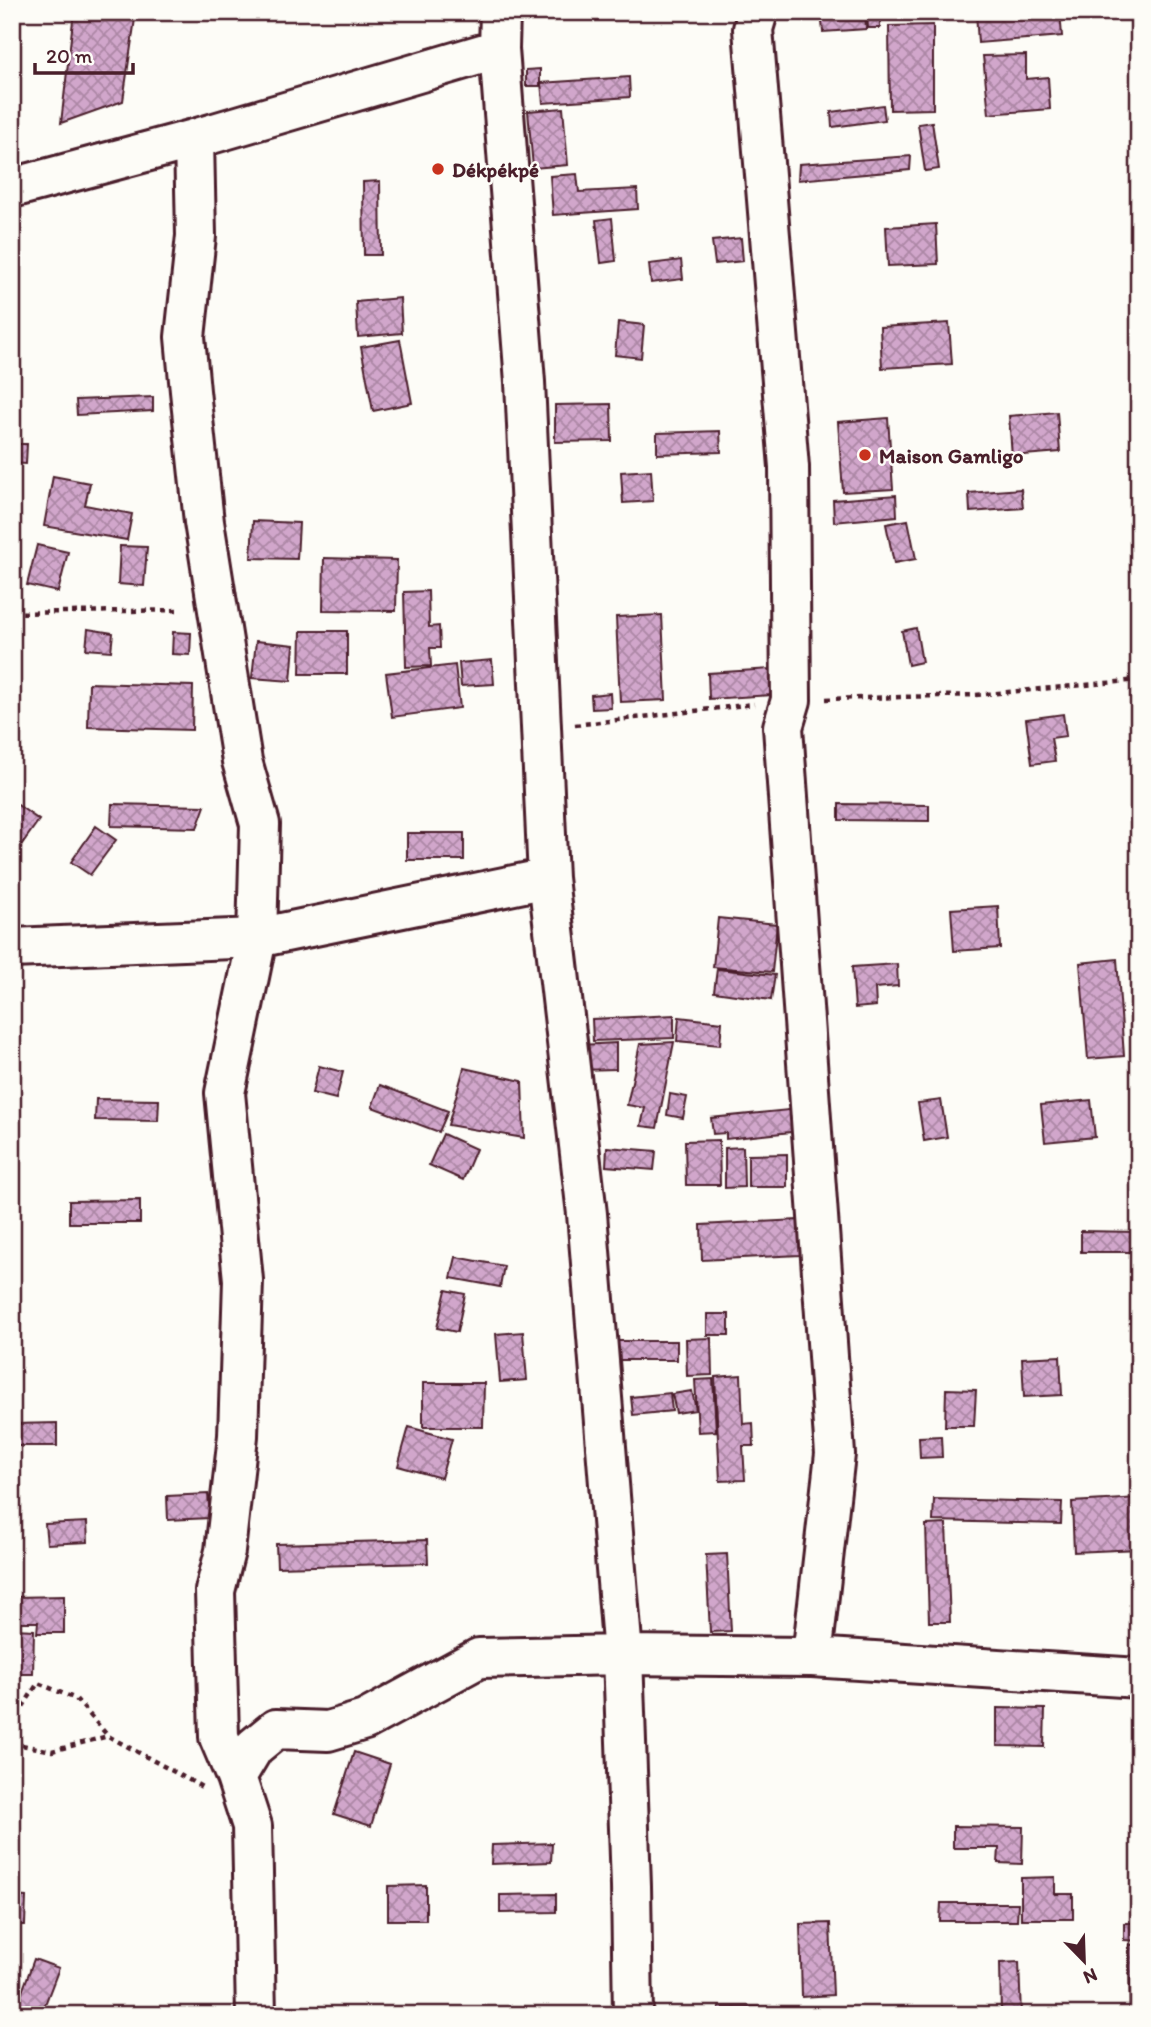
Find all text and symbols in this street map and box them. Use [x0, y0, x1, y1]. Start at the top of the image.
scale bar [35, 32, 133, 76]
text: 20 m [46, 43, 93, 68]
place label: Dékpékpé [452, 157, 539, 183]
marker: Dékpékpé [430, 161, 446, 177]
place label: Maison Gamligo [879, 443, 1024, 469]
marker: Maison Gamligo [857, 447, 873, 463]
north arrow [1050, 1926, 1120, 1996]
text: N [1080, 1963, 1101, 1989]

